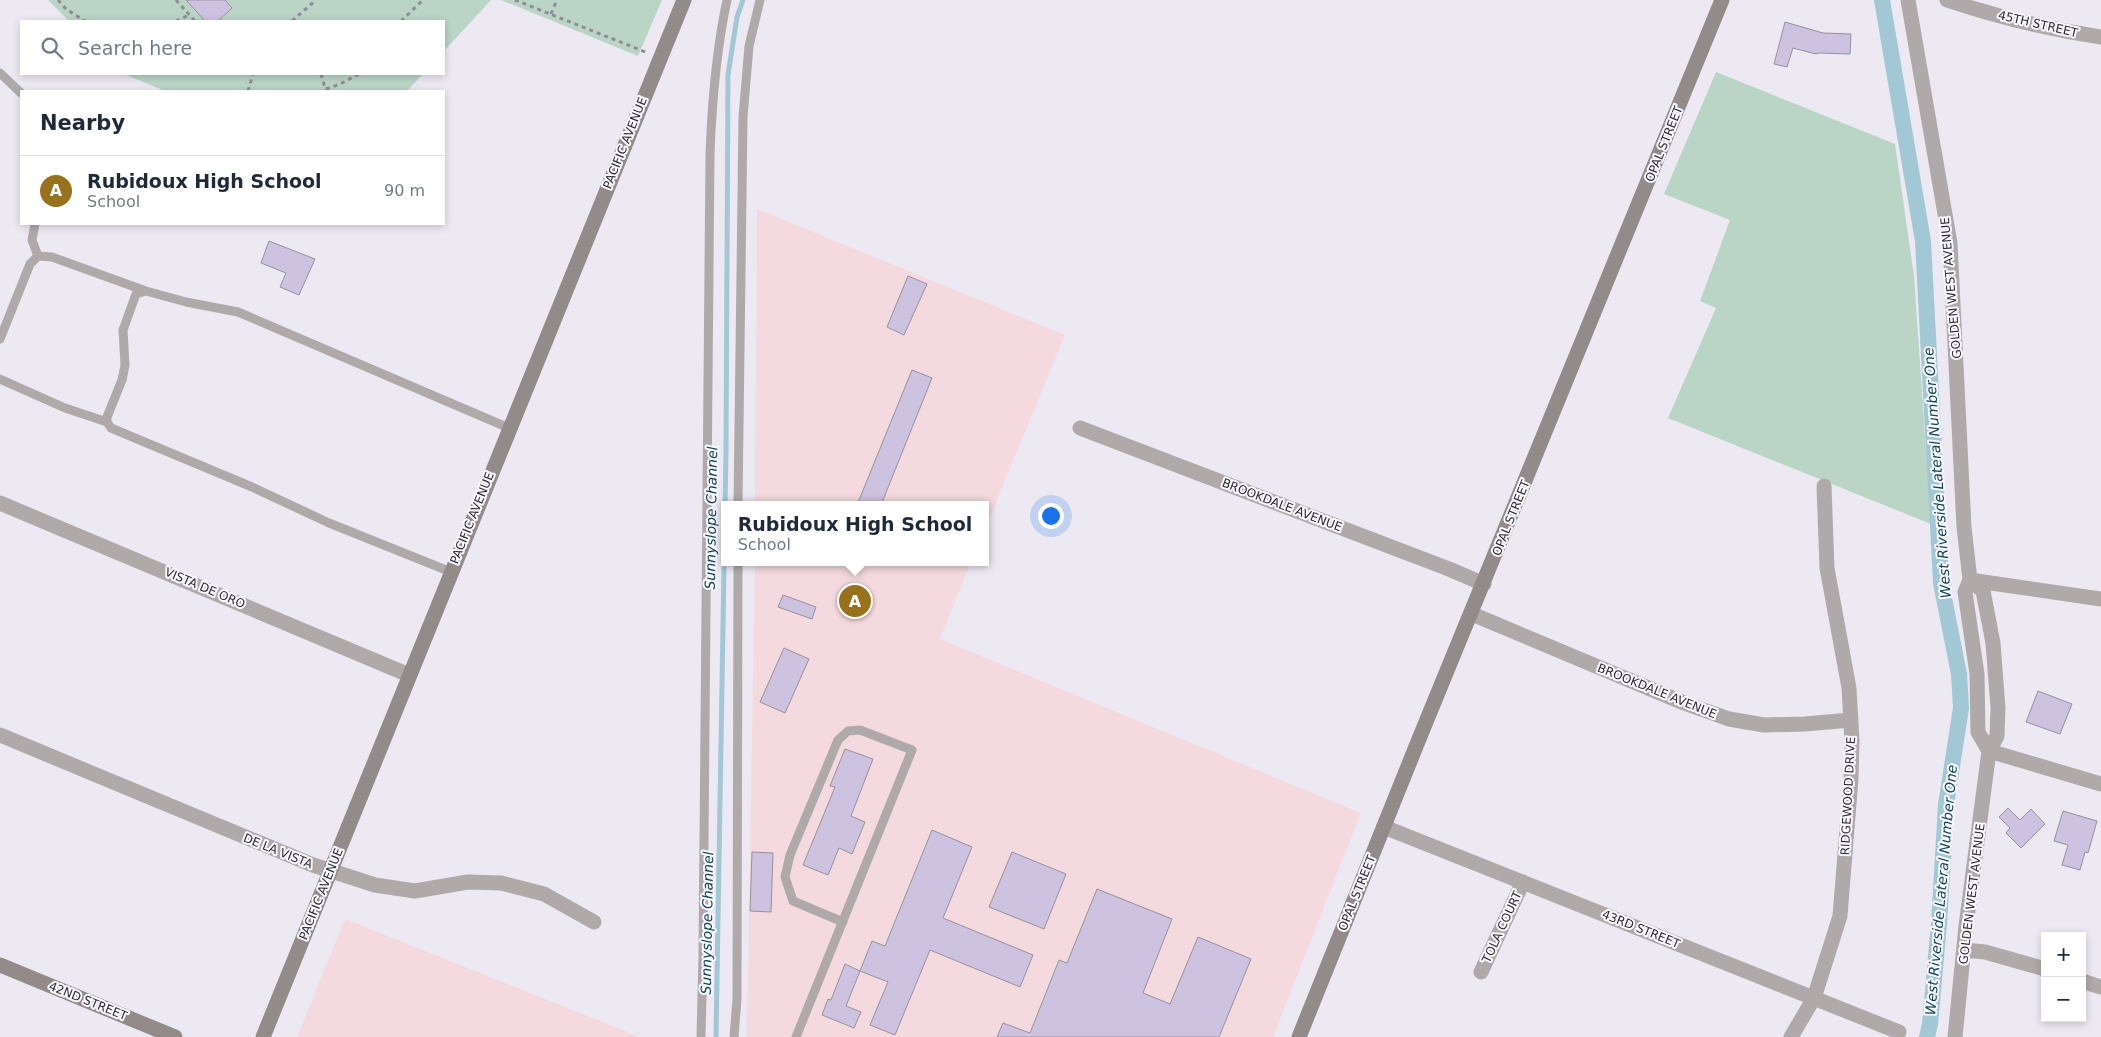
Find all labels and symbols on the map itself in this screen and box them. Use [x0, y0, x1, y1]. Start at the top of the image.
street label: 45TH STREET [1997, 8, 2080, 40]
street label: PACIFIC AVENUE [600, 95, 650, 191]
street label: OPAL STREET [1642, 103, 1686, 184]
street label: GOLDEN WEST AVENUE [1938, 217, 1964, 359]
water label: West Riverside Lateral Number One [1920, 347, 1954, 599]
water label: Sunnyslope Channel [702, 446, 720, 590]
street label: PACIFIC AVENUE [447, 470, 497, 566]
street label: BROOKDALE AVENUE [1220, 476, 1344, 534]
street label: OPAL STREET [1489, 477, 1533, 558]
your location [1038, 503, 1064, 529]
street label: VISTA DE ORO [163, 565, 247, 611]
pin: A [839, 582, 871, 620]
street label: BROOKDALE AVENUE [1595, 661, 1719, 721]
street label: RIDGEWOOD DRIVE [1838, 736, 1858, 856]
water label: West Riverside Lateral Number One [1922, 764, 1960, 1016]
street label: GOLDEN WEST AVENUE [1956, 823, 1988, 965]
street label: DE LA VISTA [241, 831, 315, 872]
street label: PACIFIC AVENUE [296, 846, 346, 942]
water label: Sunnyslope Channel [698, 851, 716, 995]
street label: OPAL STREET [1335, 852, 1379, 933]
street label: TOLA COURT [1479, 888, 1525, 966]
street label: 43RD STREET [1600, 907, 1682, 951]
street label: 42ND STREET [47, 979, 130, 1023]

